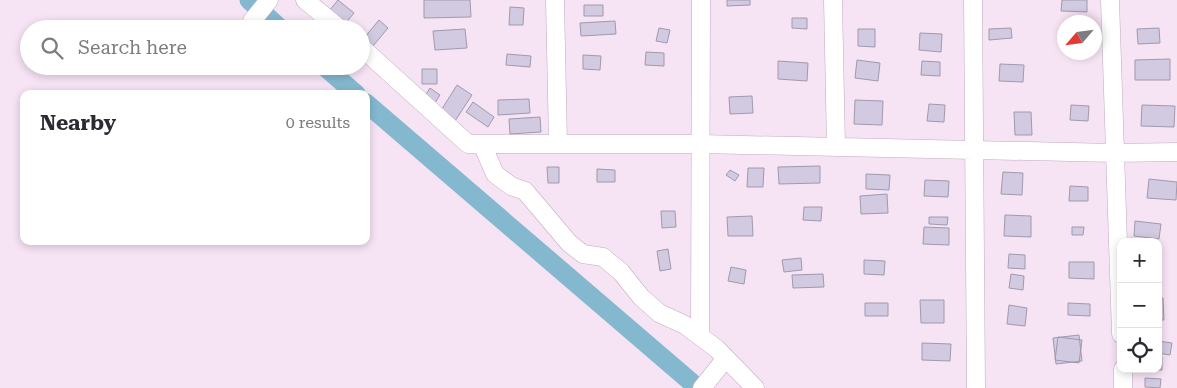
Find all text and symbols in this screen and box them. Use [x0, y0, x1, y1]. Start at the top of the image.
north arrow [1057, 15, 1102, 60]
search box [20, 20, 370, 75]
icon: search [38, 34, 66, 62]
text: Search here [78, 36, 187, 59]
text: Nearby [40, 111, 116, 135]
text: 0 results [286, 113, 350, 132]
map controls [1117, 238, 1162, 373]
button: + [1117, 238, 1162, 283]
button: − [1117, 283, 1162, 328]
button: locate [1117, 328, 1162, 373]

